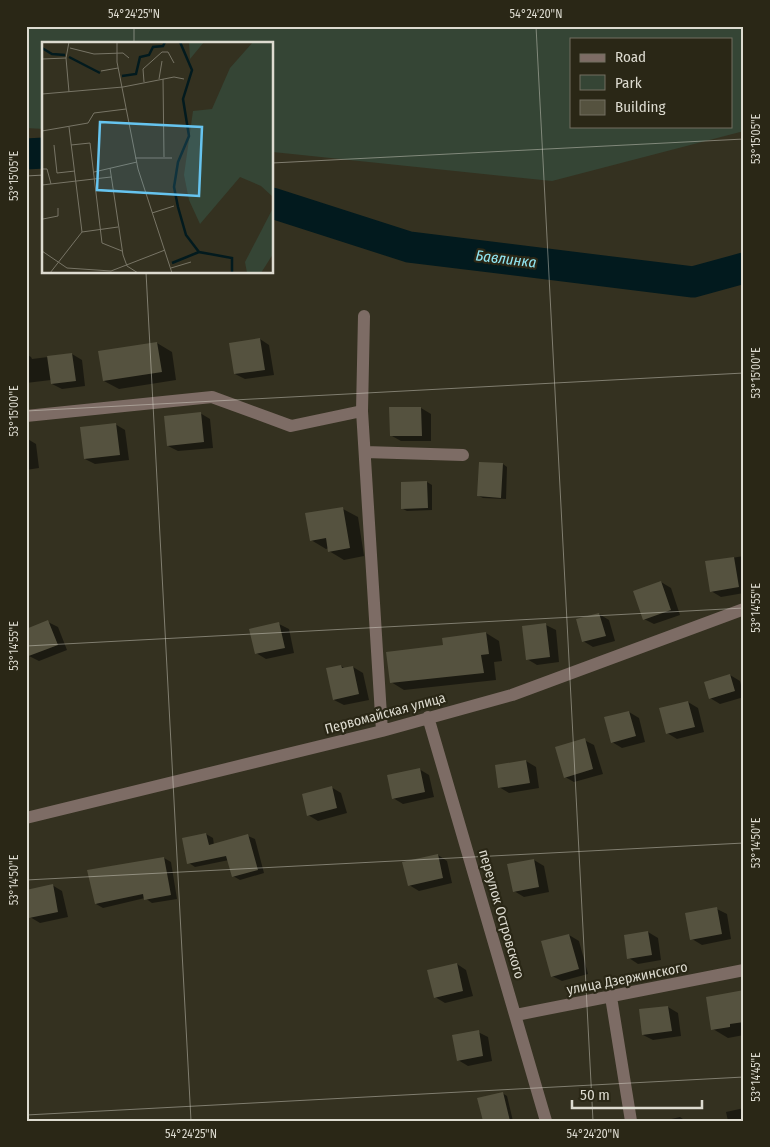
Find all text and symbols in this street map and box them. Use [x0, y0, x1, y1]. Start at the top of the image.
text: 54°24'25"N [108, 7, 160, 21]
text: 54°24'20"N [510, 7, 562, 21]
legend [570, 38, 732, 128]
inset map [42, 42, 274, 274]
text: Road [615, 48, 646, 66]
text: Park [615, 74, 642, 92]
text: Building [615, 98, 666, 116]
text: 53°15'05"E [749, 114, 763, 164]
text: 53°15'05"E [7, 151, 21, 201]
water label: Бавлинка [475, 246, 538, 272]
text: 53°15'00"E [749, 347, 763, 399]
text: 53°15'00"E [7, 385, 21, 437]
text: 53°14'55"E [749, 583, 763, 633]
text: 53°14'55"E [7, 621, 21, 671]
street label: Первомайская улица [323, 689, 448, 738]
text: 53°14'50"E [749, 817, 763, 868]
street label: переулок Островского [475, 848, 528, 981]
text: 53°14'50"E [7, 854, 21, 905]
street label: улица Дзержинского [565, 958, 689, 999]
text: 53°14'45"E [749, 1052, 763, 1102]
scale bar [572, 1077, 702, 1109]
text: 50 m [580, 1086, 610, 1104]
text: 54°24'25"N [165, 1127, 217, 1141]
text: 54°24'20"N [567, 1127, 619, 1141]

